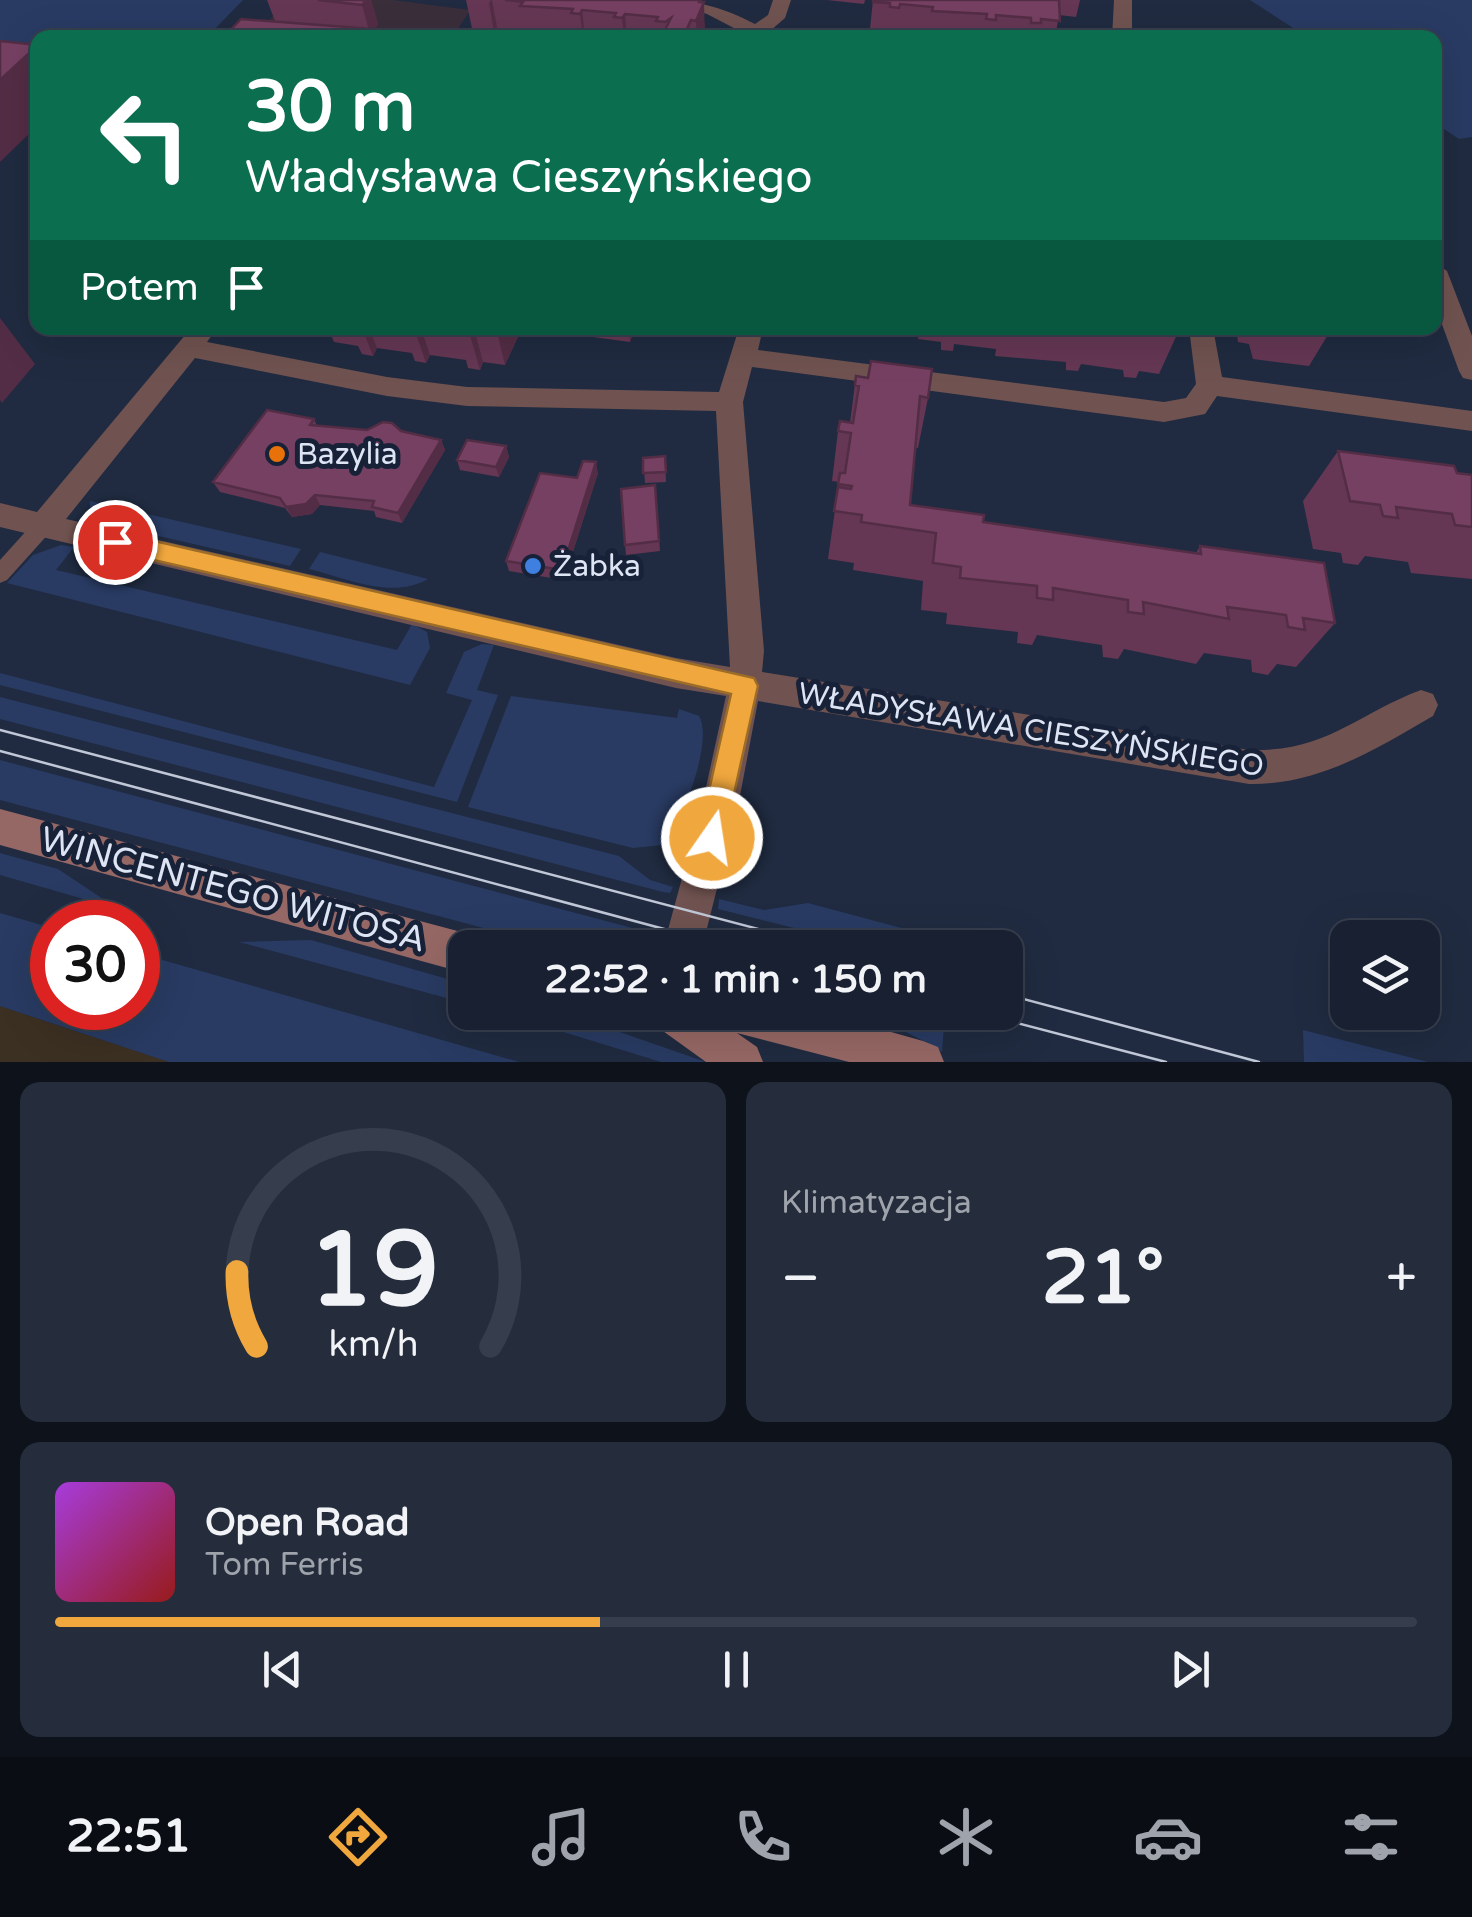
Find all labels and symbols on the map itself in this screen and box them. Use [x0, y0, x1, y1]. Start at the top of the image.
place label: Bazylia [297, 436, 398, 473]
marker: Bazylia [266, 443, 288, 465]
pin [73, 500, 158, 585]
place label: Żabka [553, 548, 641, 585]
marker: Żabka [522, 555, 544, 577]
street label: WŁADYSŁAWA CIESZYŃSKIEGO [796, 675, 1266, 785]
position arrow [660, 786, 764, 890]
street label: WINCENTEGO WITOSA [36, 818, 430, 962]
speed limit sign: 30 [30, 900, 160, 1030]

